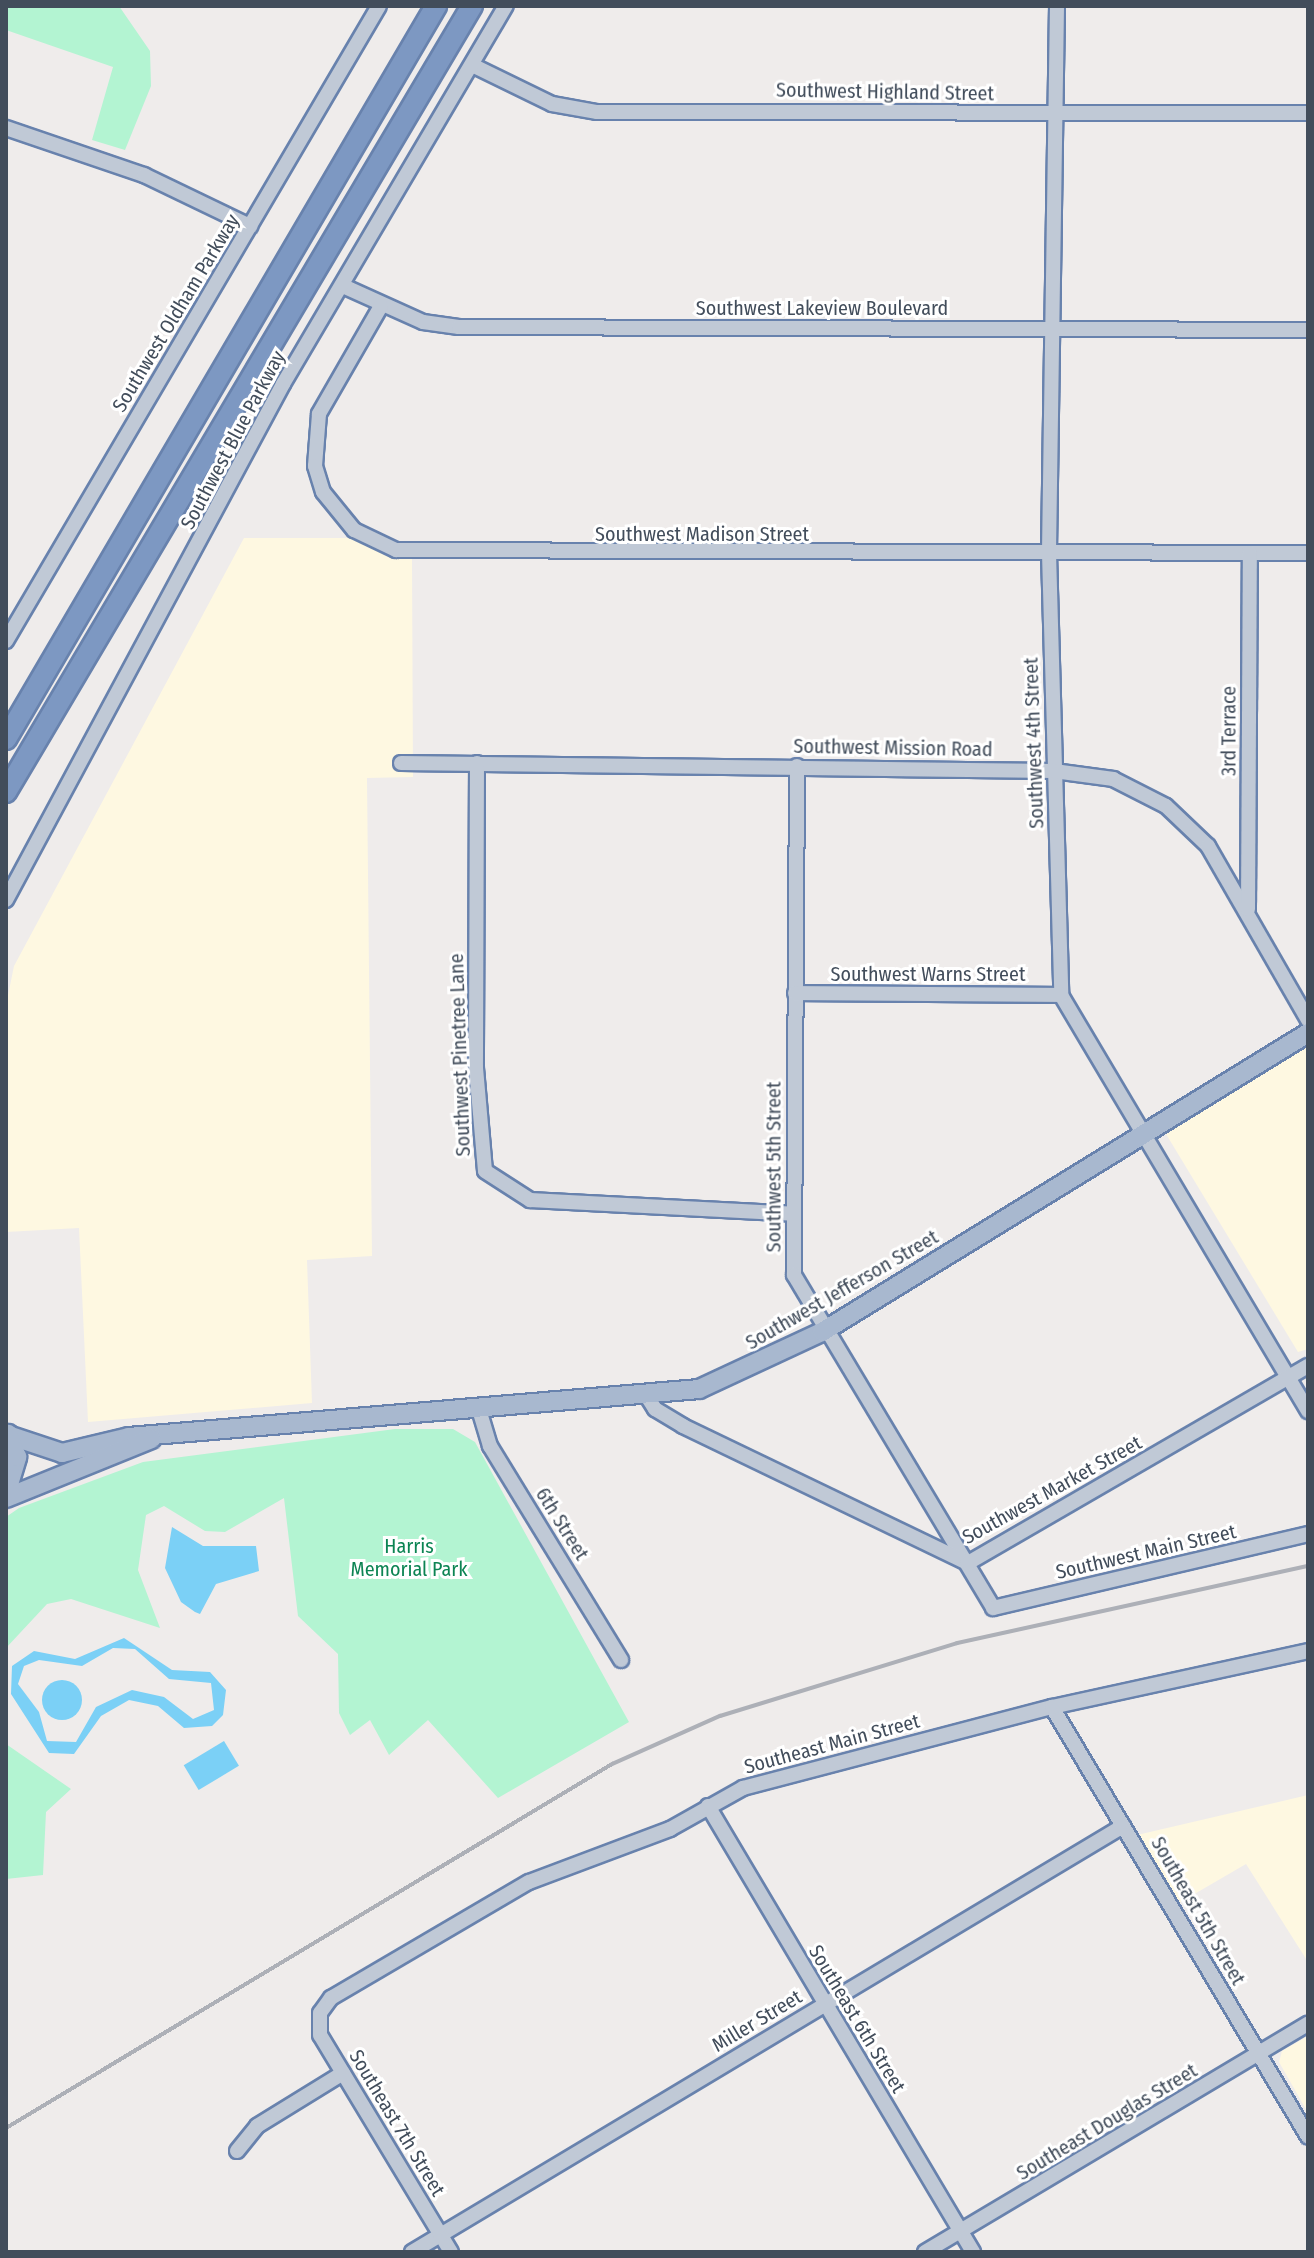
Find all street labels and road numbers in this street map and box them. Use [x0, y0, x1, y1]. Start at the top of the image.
street label: Southwest Highland Street [776, 78, 994, 106]
street label: Southwest Oldham Parkway [107, 210, 245, 416]
street label: Southwest Lakeview Boulevard [696, 296, 948, 320]
street label: Southwest Blue Parkway [176, 347, 290, 533]
street label: Southwest Madison Street [595, 522, 809, 546]
street label: Southwest 4th Street [1019, 657, 1049, 829]
street label: 3rd Terrace [1217, 686, 1241, 776]
street label: Southwest Mission Road [793, 734, 993, 762]
street label: Southwest Pinetree Lane [444, 953, 476, 1157]
street label: Southwest Warns Street [831, 962, 1025, 986]
street label: Southwest 5th Street [762, 1082, 786, 1252]
street label: Southwest Jefferson Street [742, 1225, 942, 1355]
street label: Southwest Market Street [958, 1431, 1146, 1549]
street label: 6th Street [530, 1483, 594, 1565]
street label: Southwest Main Street [1054, 1520, 1238, 1584]
street label: Southeast Main Street [742, 1709, 922, 1779]
street label: Southeast 5th Street [1146, 1833, 1250, 1989]
street label: Southeast 6th Street [803, 1941, 911, 2097]
street label: Miller Street [708, 1985, 806, 2057]
street label: Southeast 7th Street [344, 2046, 450, 2200]
street label: Southeast Douglas Street [1012, 2059, 1202, 2185]

